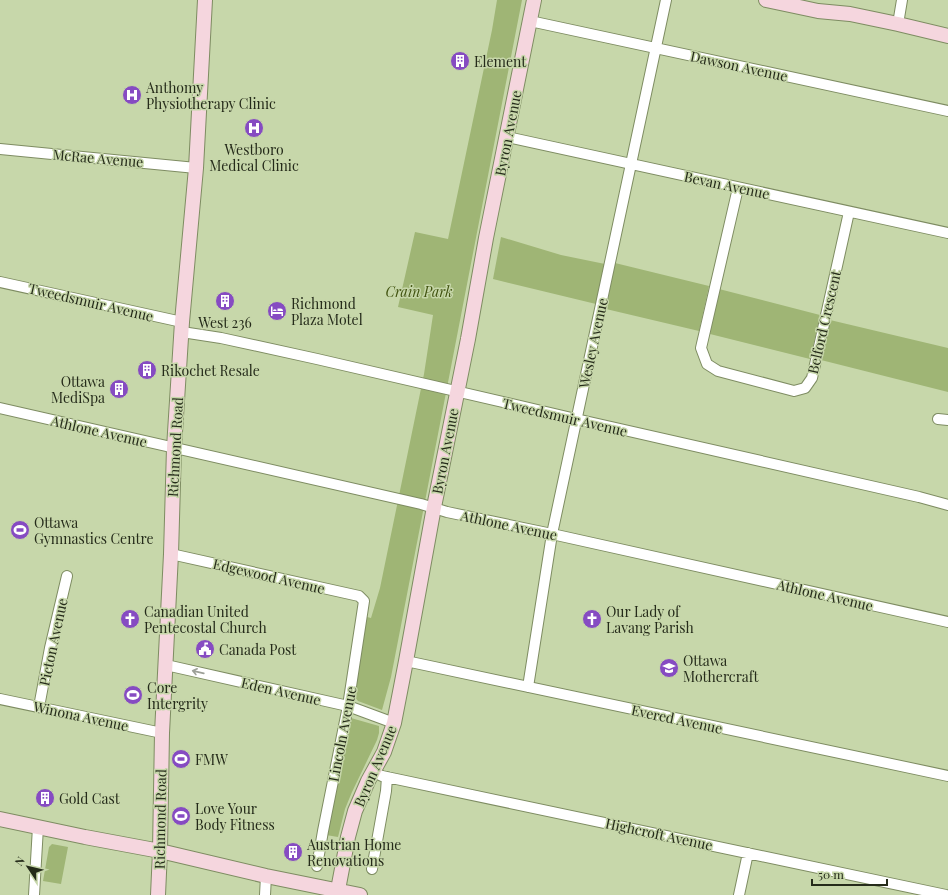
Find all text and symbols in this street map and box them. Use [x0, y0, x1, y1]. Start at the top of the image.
street label: Dawson Avenue [689, 46, 789, 86]
building icon: Element [449, 50, 471, 72]
place label: Element [474, 52, 527, 71]
place label: Anthomy Physiotherapy Clinic [145, 78, 276, 113]
hospital icon: Anthomy Physiotherapy Clinic [121, 84, 143, 106]
street label: Byron Avenue [490, 89, 526, 177]
hospital icon: Westboro Medical Clinic [243, 117, 265, 139]
place label: Westboro Medical Clinic [209, 140, 299, 175]
street label: McRae Avenue [52, 145, 144, 171]
street label: Bevan Avenue [682, 167, 772, 203]
street label: Belford Crescent [803, 267, 845, 376]
street label: Tweedsmuir Avenue [27, 278, 155, 326]
park label: Crain Park [386, 282, 452, 301]
building icon: West 236 [214, 290, 236, 312]
place label: Richmond Plaza Motel [291, 294, 363, 329]
street label: Wesley Avenue [574, 296, 612, 391]
hotel icon: Richmond Plaza Motel [266, 300, 288, 322]
place label: West 236 [197, 313, 252, 332]
building icon: Rikochet Resale [136, 359, 158, 381]
place label: Rikochet Resale [161, 361, 260, 380]
place label: Ottawa MediSpa [51, 372, 105, 407]
building icon: Ottawa MediSpa [108, 378, 130, 400]
street label: Tweedsmuir Avenue [501, 393, 629, 441]
street label: Richmond Road [163, 396, 187, 498]
street label: Byron Avenue [427, 407, 463, 495]
street label: Athlone Avenue [48, 410, 149, 451]
street label: Athlone Avenue [458, 505, 559, 545]
place label: Ottawa Gymnastics Centre [34, 513, 154, 548]
sports icon: Ottawa Gymnastics Centre [9, 519, 31, 541]
street label: Edgewood Avenue [211, 554, 327, 598]
street label: Athlone Avenue [774, 574, 875, 615]
street label: Picton Avenue [34, 596, 72, 688]
place label: Canadian United Pentecostal Church [144, 602, 267, 637]
place label: Our Lady of Lavang Parish [606, 602, 695, 637]
church icon: Canadian United Pentecostal Church [119, 608, 141, 630]
church icon: Our Lady of Lavang Parish [581, 608, 603, 630]
public building icon: Canada Post [194, 638, 216, 660]
place label: Canada Post [219, 640, 297, 659]
place label: Ottawa Mothercraft [683, 651, 759, 686]
school or university icon: Ottawa Mothercraft [658, 657, 680, 679]
one-way arrow [192, 668, 205, 676]
street label: Eden Avenue [239, 673, 323, 709]
place label: Core Intergrity [147, 678, 208, 713]
sports icon: Core Intergrity [122, 684, 144, 706]
street label: Lincoln Avenue [323, 685, 361, 783]
street label: Winona Avenue [31, 696, 130, 735]
street label: Evered Avenue [630, 700, 724, 738]
street label: Byron Avenue [349, 722, 401, 810]
sports icon: FMW [170, 748, 192, 770]
place label: FMW [195, 750, 228, 769]
street label: Richmond Road [150, 769, 170, 869]
building icon: Gold Cast [34, 787, 56, 809]
place label: Gold Cast [59, 789, 121, 808]
place label: Love Your Body Fitness [195, 799, 275, 834]
sports icon: Love Your Body Fitness [170, 805, 192, 827]
street label: Highcroft Avenue [604, 813, 714, 855]
place label: Austrian Home Renovations [306, 835, 401, 870]
building icon: Austrian Home Renovations [282, 841, 304, 863]
north arrow [8, 847, 48, 887]
text: N [11, 853, 28, 869]
scale bar [812, 861, 887, 887]
text: 50 m [818, 866, 844, 882]

